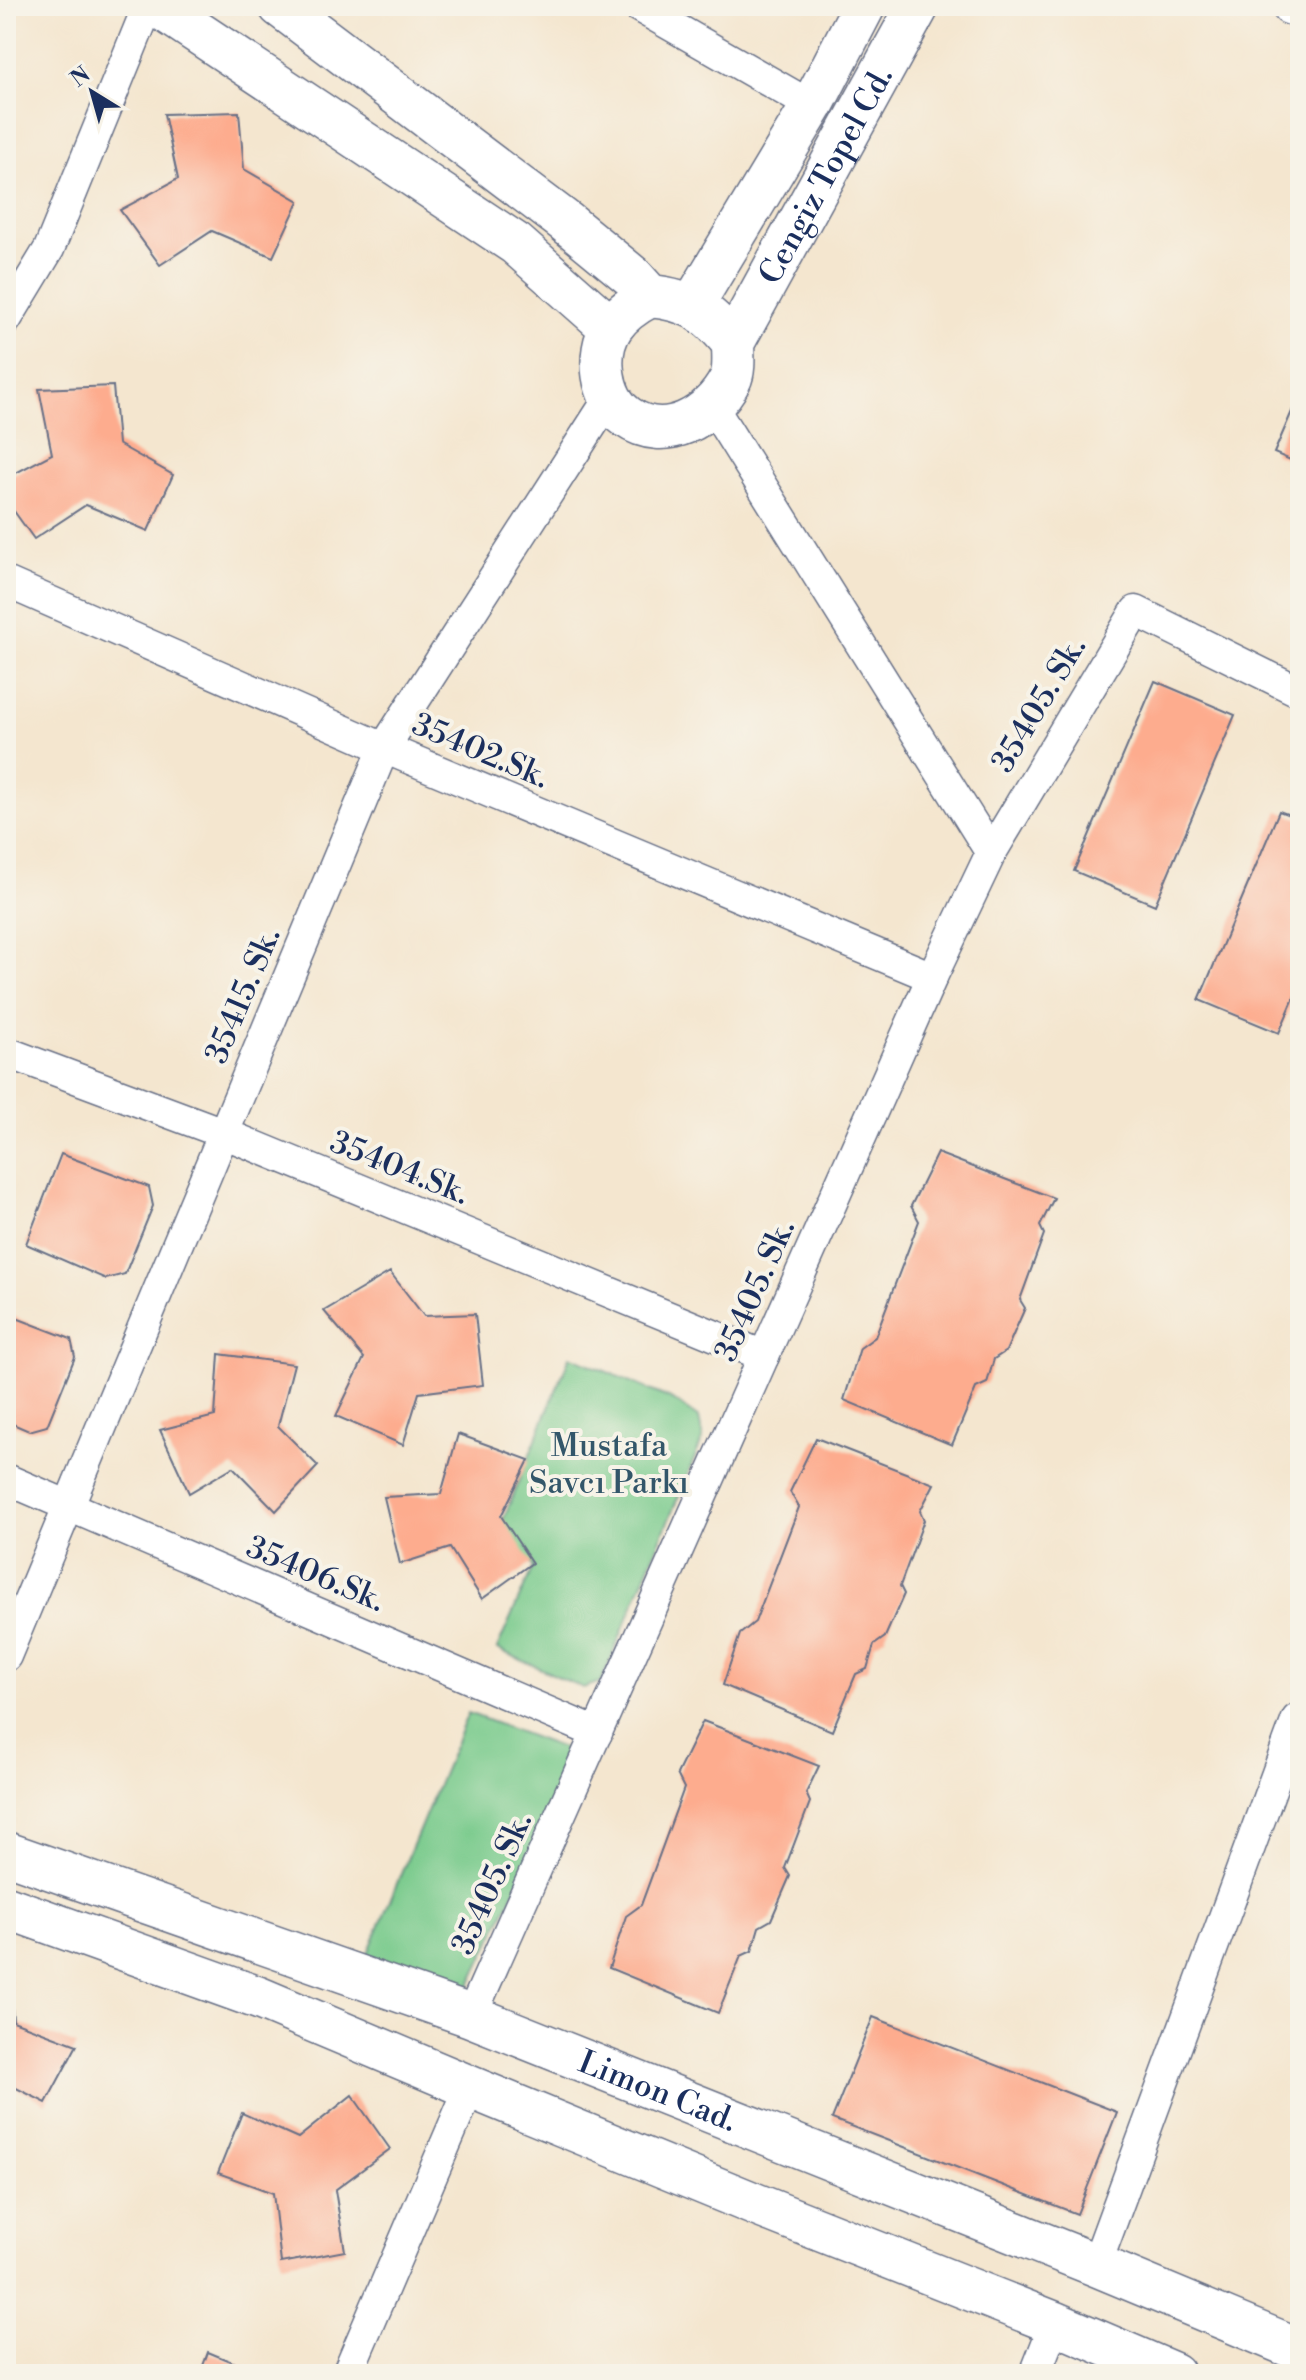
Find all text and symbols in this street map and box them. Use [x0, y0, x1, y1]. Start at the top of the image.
north arrow [52, 52, 132, 132]
street label: Cengiz Topel Cd. [750, 60, 902, 291]
text: N [66, 61, 96, 93]
street label: 35405. Sk. [983, 629, 1095, 780]
street label: 35402.Sk. [406, 704, 555, 798]
street label: 35415. Sk. [196, 921, 289, 1069]
street label: 35404.Sk. [324, 1122, 475, 1214]
street label: 35405. Sk. [706, 1213, 804, 1368]
park label: Mustafa Savcı Parkı [529, 1426, 689, 1503]
street label: 35406.Sk. [240, 1527, 391, 1621]
street label: 35405. Sk. [443, 1806, 541, 1961]
street label: Limon Cad. [573, 2042, 743, 2141]

